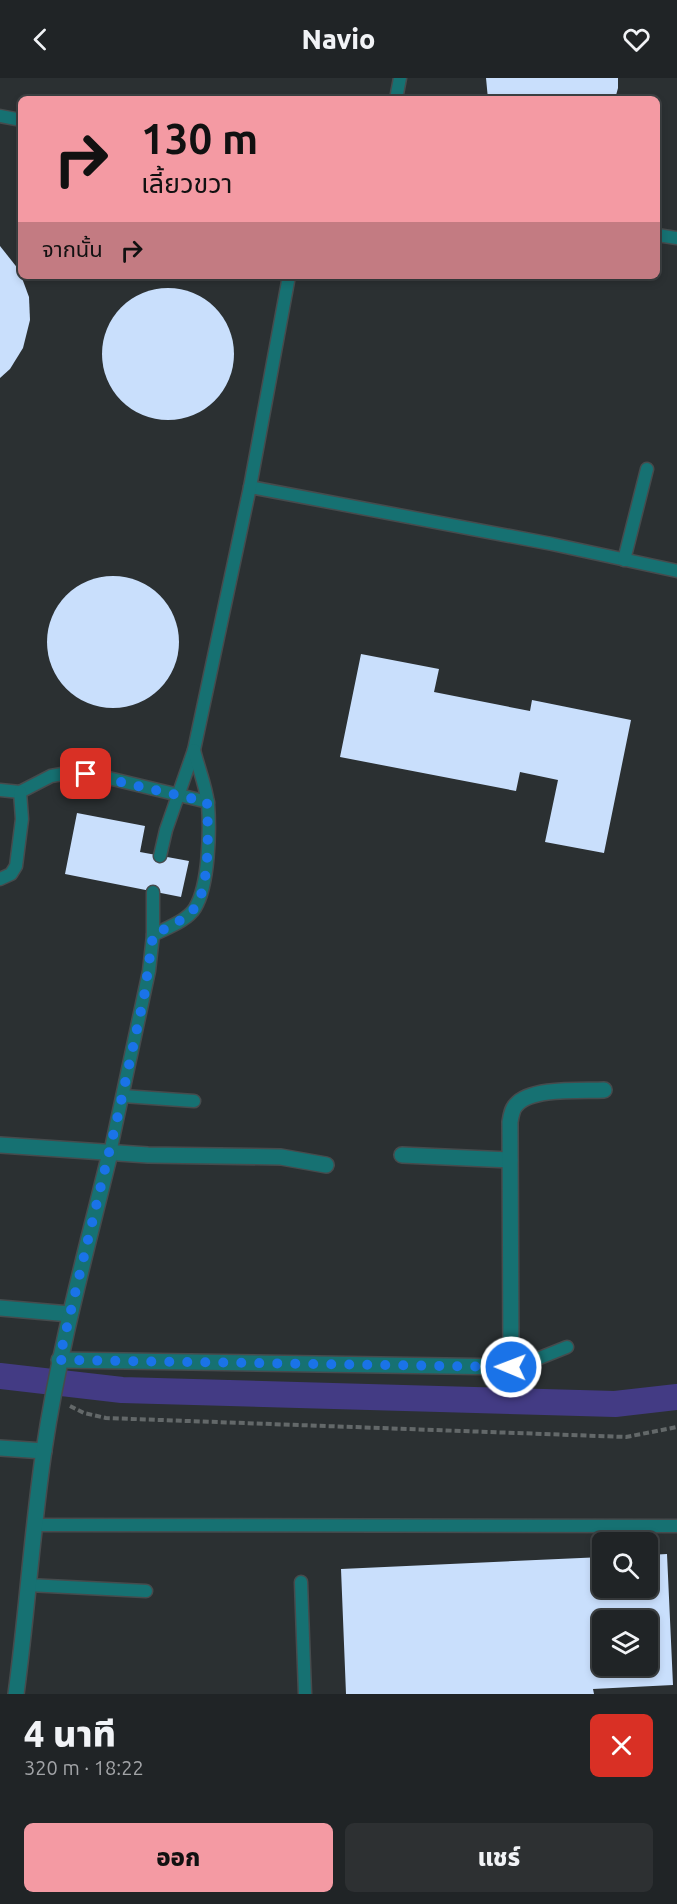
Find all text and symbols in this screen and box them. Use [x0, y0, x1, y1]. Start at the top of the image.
icon: back [24, 23, 57, 56]
icon: heart [620, 23, 653, 56]
text: Navio [301, 24, 376, 54]
text: 130 m [141, 115, 258, 162]
icon: right [42, 120, 120, 198]
text: เลี้ยวขวา [141, 168, 232, 198]
icon: right [115, 234, 148, 267]
text: จากนั้น [42, 236, 103, 261]
pin [60, 748, 111, 799]
icon: arrive [69, 757, 102, 790]
position arrow [479, 1335, 543, 1399]
map controls [592, 1532, 658, 1676]
button: search [592, 1532, 658, 1598]
button: layers [592, 1610, 658, 1676]
text: 4 นาที [24, 1713, 116, 1754]
button: close [590, 1714, 653, 1777]
text: 320 m · 18:22 [24, 1756, 144, 1779]
button: ออก [24, 1823, 333, 1892]
button: แชร์ [345, 1823, 653, 1892]

